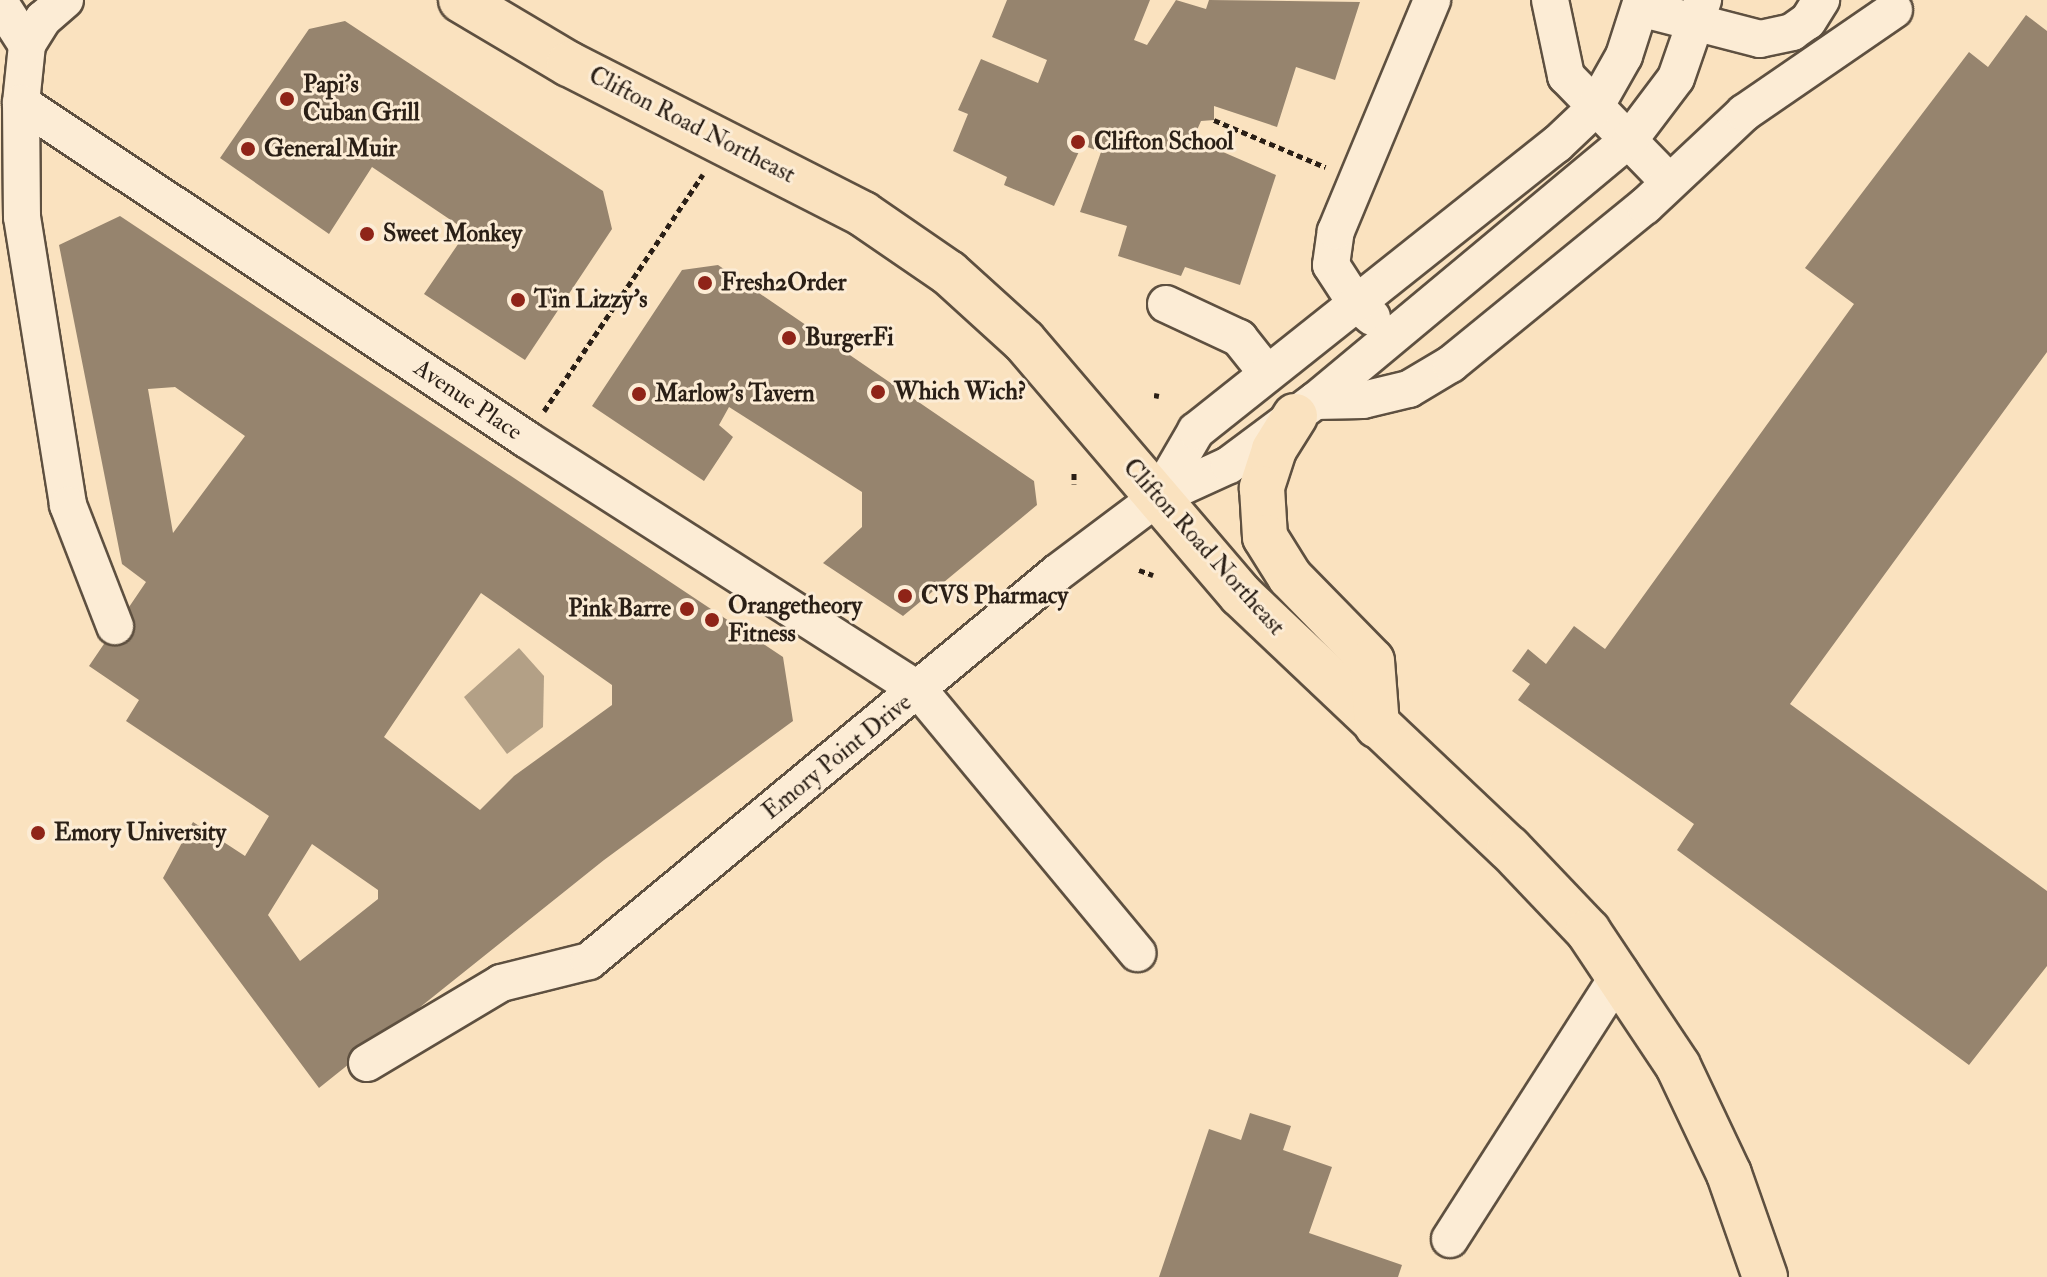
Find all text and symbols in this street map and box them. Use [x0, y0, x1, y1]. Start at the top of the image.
street label: Clifton Road Northeast [584, 61, 800, 189]
place label: Papi's Cuban Grill [303, 71, 420, 127]
marker: Papi's Cuban Grill [278, 90, 296, 108]
place label: Clifton School [1094, 128, 1233, 156]
marker: Clifton School [1069, 133, 1087, 151]
place label: General Muir [264, 135, 397, 163]
marker: General Muir [239, 140, 257, 158]
place label: Sweet Monkey [383, 220, 522, 248]
marker: Sweet Monkey [358, 225, 376, 243]
place label: Fresh2Order [721, 269, 846, 297]
marker: Fresh2Order [696, 274, 714, 292]
place label: Tin Lizzy's [534, 286, 647, 314]
marker: Tin Lizzy's [509, 291, 527, 309]
place label: BurgerFi [805, 324, 894, 352]
marker: BurgerFi [780, 329, 798, 347]
street label: Avenue Place [408, 353, 528, 447]
place label: Which Wich? [894, 378, 1026, 406]
place label: Marlow's Tavern [655, 380, 815, 408]
marker: Which Wich? [869, 383, 887, 401]
marker: Marlow's Tavern [630, 385, 648, 403]
street label: Clifton Road Northeast [1117, 453, 1291, 641]
place label: CVS Pharmacy [921, 582, 1068, 610]
marker: CVS Pharmacy [896, 587, 914, 605]
place label: Orangetheory Fitness [728, 592, 862, 648]
place label: Pink Barre [568, 595, 671, 623]
marker: Pink Barre [678, 600, 696, 618]
marker: Orangetheory Fitness [703, 611, 721, 629]
street label: Emory Point Drive [757, 688, 917, 826]
place label: Emory University [54, 819, 226, 847]
marker: Emory University [29, 824, 47, 842]

